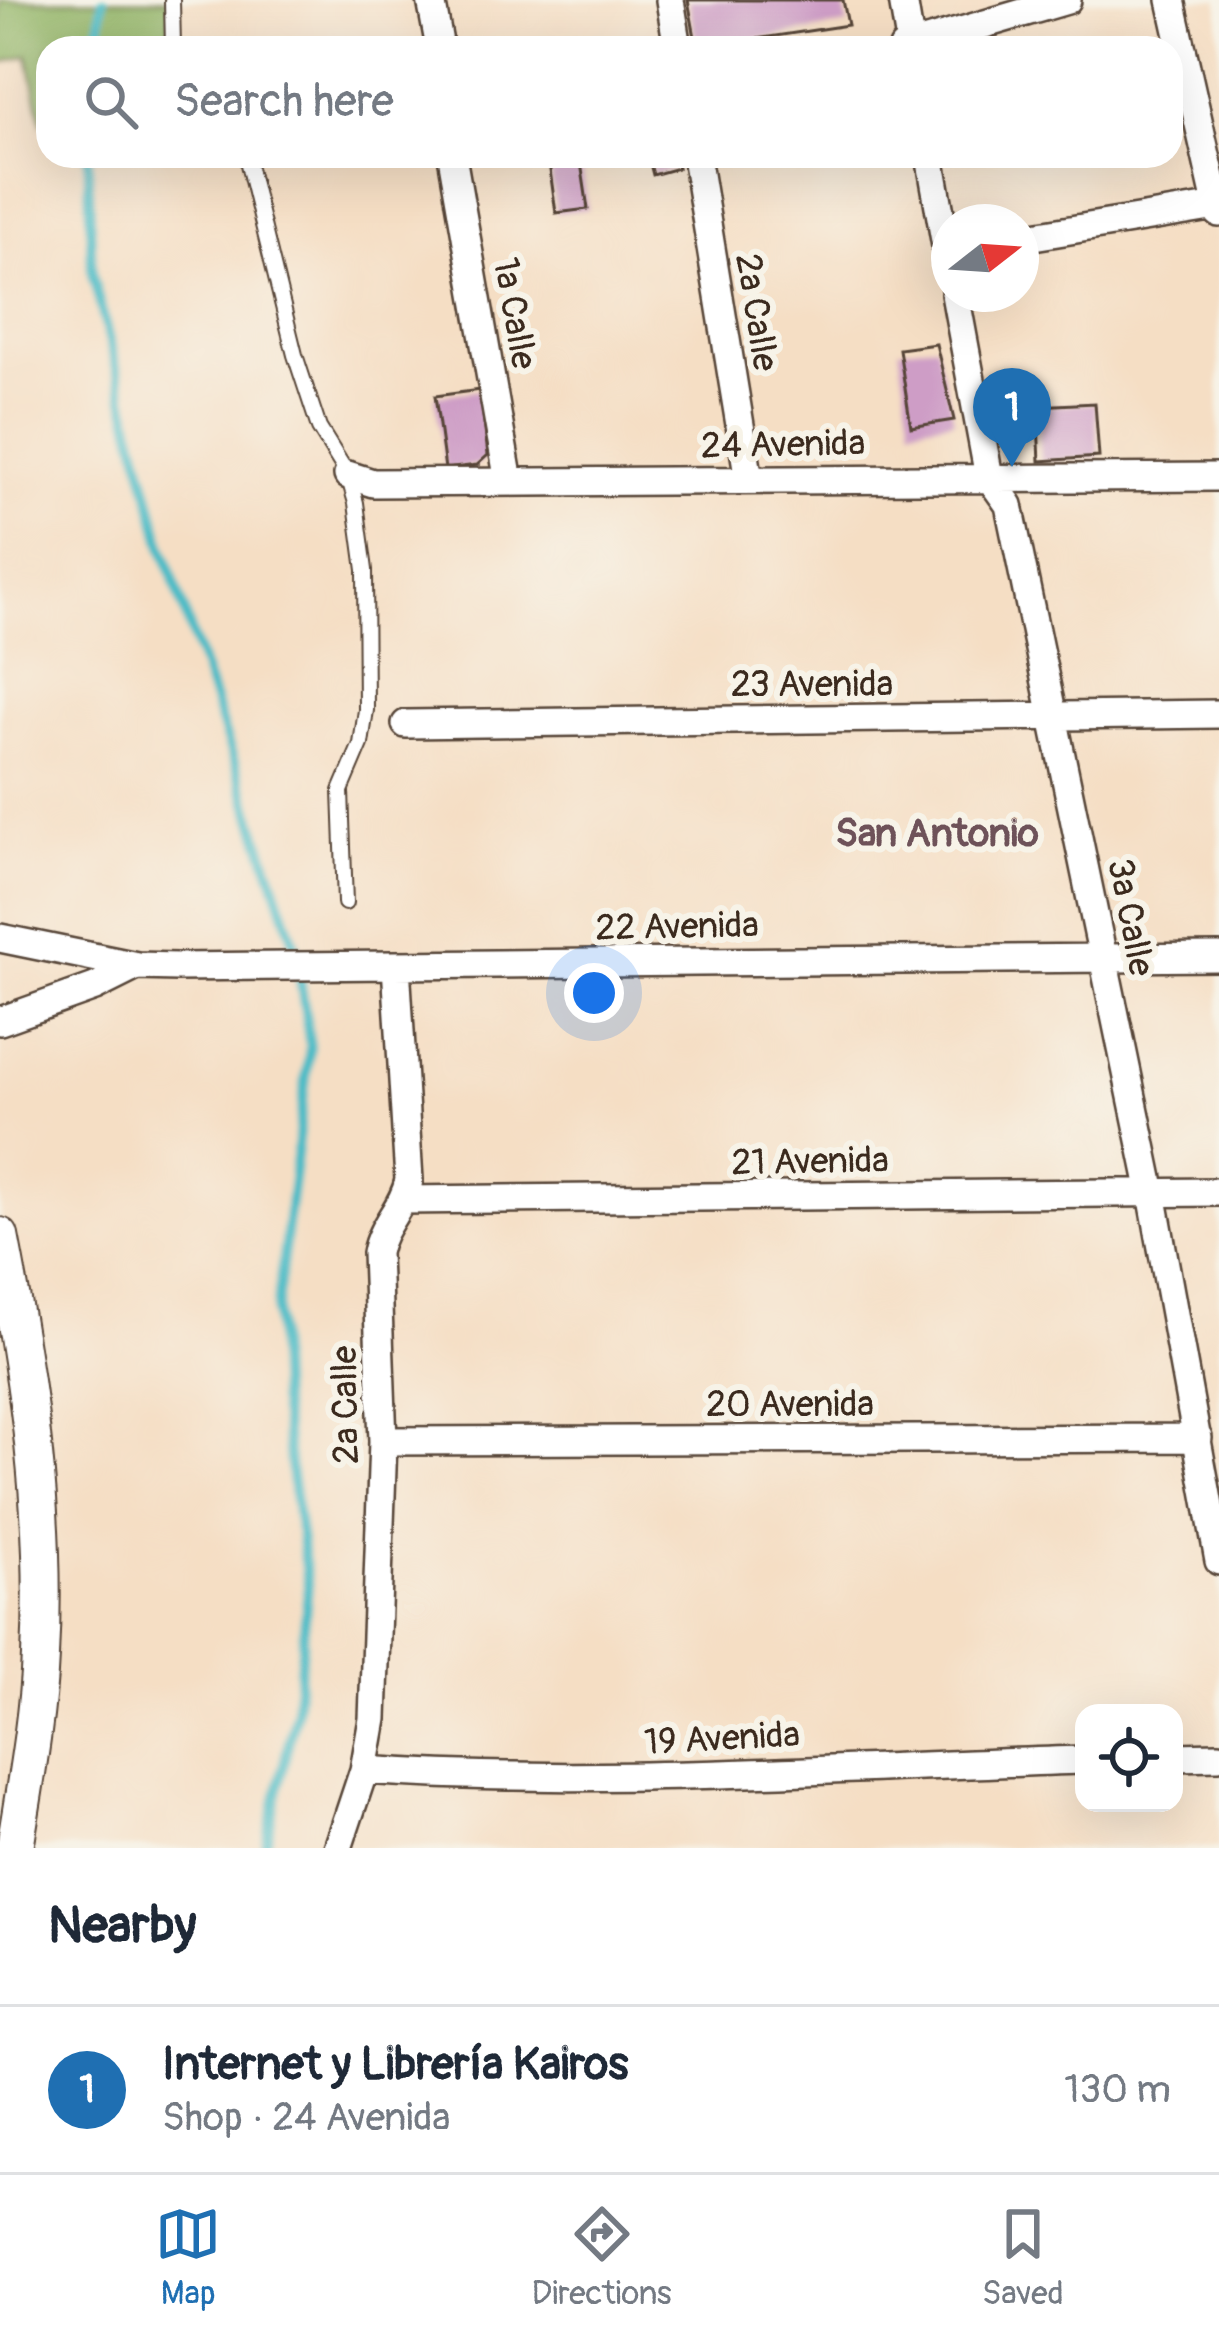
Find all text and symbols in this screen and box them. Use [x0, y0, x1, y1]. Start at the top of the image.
search box [36, 36, 1183, 168]
icon: search [78, 69, 144, 135]
text: Search here [174, 74, 394, 130]
north arrow [931, 204, 1039, 312]
street label: 2a Calle [725, 250, 788, 375]
street label: 1a Calle [483, 254, 546, 373]
pin: 1 [973, 368, 1051, 467]
street label: 24 Avenida [700, 421, 866, 468]
street label: 23 Avenida [731, 662, 893, 707]
district label: San Antonio [835, 809, 1039, 858]
street label: 3a Calle [1097, 855, 1164, 980]
street label: 22 Avenida [595, 903, 759, 950]
your location [564, 963, 624, 1023]
street label: 21 Avenida [731, 1138, 889, 1185]
street label: 2a Calle [322, 1345, 369, 1465]
street label: 20 Avenida [706, 1382, 874, 1427]
map controls [1075, 1704, 1183, 1812]
button: locate [1075, 1704, 1183, 1812]
street label: 19 Avenida [643, 1712, 801, 1765]
text: Nearby [48, 1894, 196, 1958]
text: Internet y Librería Kairos [162, 2037, 628, 2093]
text: 1 [79, 2065, 95, 2114]
text: 130 m [1064, 2065, 1171, 2114]
text: Shop · 24 Avenida [162, 2093, 450, 2142]
tab: Map [155, 2201, 221, 2314]
tab: Directions [532, 2201, 672, 2314]
tab: Saved [982, 2201, 1064, 2314]

